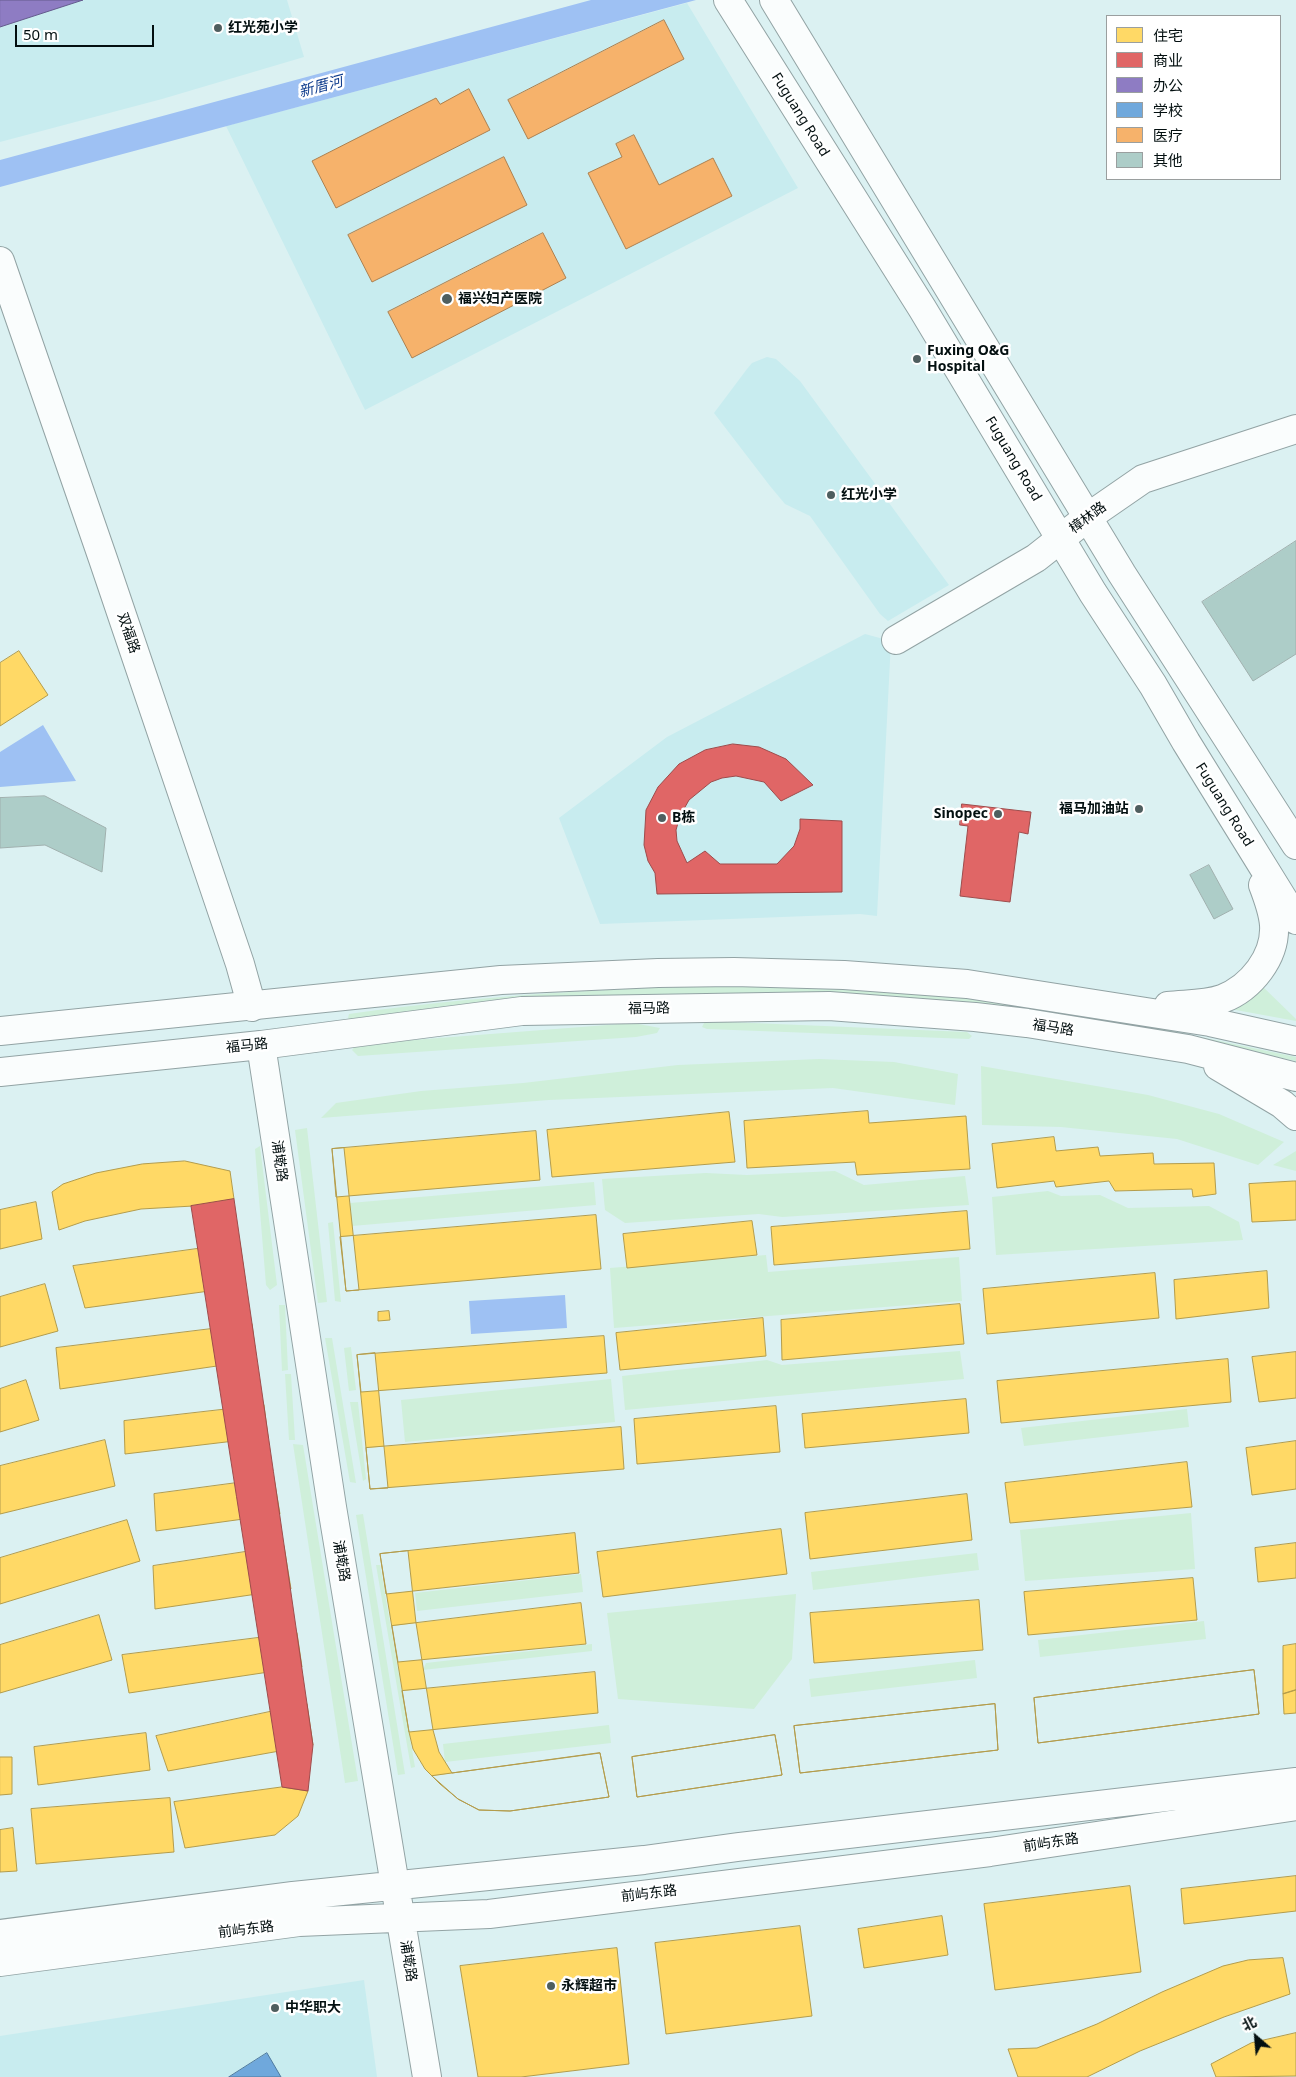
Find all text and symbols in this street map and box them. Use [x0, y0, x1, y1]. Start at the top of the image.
scale bar [18, 15, 156, 47]
legend [1106, 15, 1281, 180]
place label: 红光苑小学 [228, 20, 298, 36]
marker: 红光苑小学 [212, 22, 224, 34]
text: 50 m [23, 24, 58, 44]
text: 住宅 [1153, 25, 1183, 45]
text: 商业 [1153, 50, 1183, 70]
street label: Fuguang Road [768, 70, 832, 160]
water label: 新厝河 [297, 72, 345, 102]
text: 办公 [1153, 75, 1183, 95]
text: 学校 [1153, 100, 1183, 120]
text: 医疗 [1153, 125, 1183, 145]
text: 其他 [1153, 150, 1183, 170]
place label: 福兴妇产医院 [458, 291, 542, 307]
marker: 福兴妇产医院 [440, 292, 454, 306]
place label: Fuxing O&G Hospital [927, 343, 1009, 376]
marker: Fuxing O&G Hospital [911, 353, 923, 365]
street label: Fuguang Road [981, 414, 1045, 504]
place label: 红光小学 [841, 487, 897, 503]
marker: 红光小学 [825, 489, 837, 501]
street label: 樟林路 [1066, 499, 1110, 537]
street label: 双福路 [113, 610, 143, 656]
street label: Fuguang Road [1192, 760, 1256, 850]
place label: 福马加油站 [1059, 801, 1129, 817]
marker: 福马加油站 [1133, 803, 1145, 815]
place label: Sinopec [934, 806, 988, 822]
marker: Sinopec [992, 808, 1004, 820]
place label: B栋 [672, 810, 695, 826]
marker: B栋 [656, 812, 668, 824]
street label: 福马路 [628, 1000, 670, 1018]
street label: 福马路 [1031, 1016, 1075, 1040]
street label: 福马路 [225, 1035, 269, 1057]
street label: 浦墘路 [268, 1139, 290, 1183]
street label: 浦墘路 [329, 1539, 353, 1583]
street label: 前屿东路 [1022, 1830, 1080, 1856]
street label: 前屿东路 [620, 1882, 678, 1906]
street label: 前屿东路 [217, 1918, 275, 1942]
street label: 浦墘路 [396, 1939, 420, 1983]
place label: 永辉超市 [561, 1978, 617, 1994]
marker: 永辉超市 [545, 1980, 557, 1992]
place label: 中华职大 [285, 2000, 341, 2016]
marker: 中华职大 [269, 2002, 281, 2014]
north arrow [1231, 2012, 1281, 2062]
text: 北 [1238, 2012, 1260, 2035]

